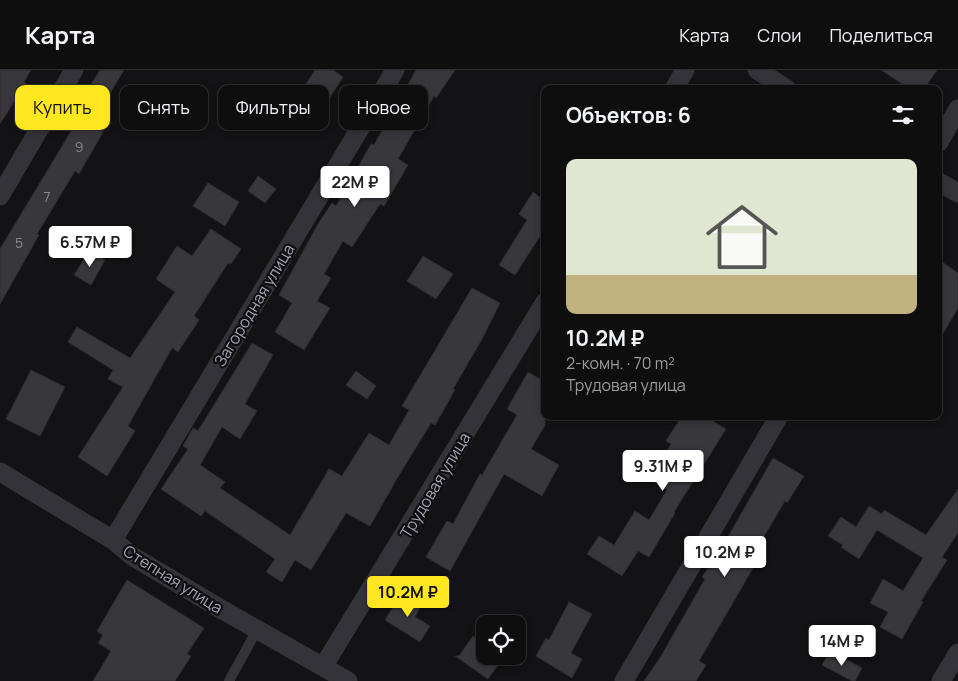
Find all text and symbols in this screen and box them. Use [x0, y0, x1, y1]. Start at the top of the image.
text: Карта [25, 18, 95, 51]
text: Карта [679, 23, 729, 47]
text: Слои [757, 23, 801, 47]
text: Поделиться [829, 23, 933, 47]
chip: Купить [15, 85, 110, 130]
chip: Снять [120, 85, 208, 130]
chip: Фильтры [218, 85, 329, 130]
chip: Новое [339, 85, 428, 130]
text: Объектов: 6 [566, 101, 691, 129]
icon: filters [889, 101, 917, 129]
house number: 9 [75, 137, 83, 156]
pin: 22M ₽ [320, 166, 390, 208]
text: 22M ₽ [332, 171, 378, 193]
house number: 7 [43, 187, 51, 206]
icon: home [697, 192, 787, 282]
pin: 6.57M ₽ [44, 226, 136, 268]
text: 6.57M ₽ [60, 231, 120, 253]
house number: 5 [15, 233, 23, 252]
street label: Загородная улица [209, 240, 299, 370]
text: 10.2M ₽ [566, 324, 644, 352]
text: 2-комн. · 70 m² [566, 352, 675, 374]
text: Трудовая улица [566, 374, 686, 396]
street label: Трудовая улица [395, 428, 475, 542]
pin: 9.31M ₽ [617, 450, 709, 492]
text: 9.31M ₽ [634, 455, 692, 477]
pin: 10.2M ₽ [679, 536, 771, 578]
street label: Степная улица [119, 540, 227, 618]
text: 10.2M ₽ [695, 541, 755, 563]
pin: 10.2M ₽ [362, 576, 454, 618]
text: 10.2M ₽ [378, 581, 438, 603]
map controls [476, 615, 526, 665]
button: locate [476, 615, 526, 665]
pin: 14M ₽ [807, 624, 877, 667]
text: 14M ₽ [820, 630, 864, 652]

